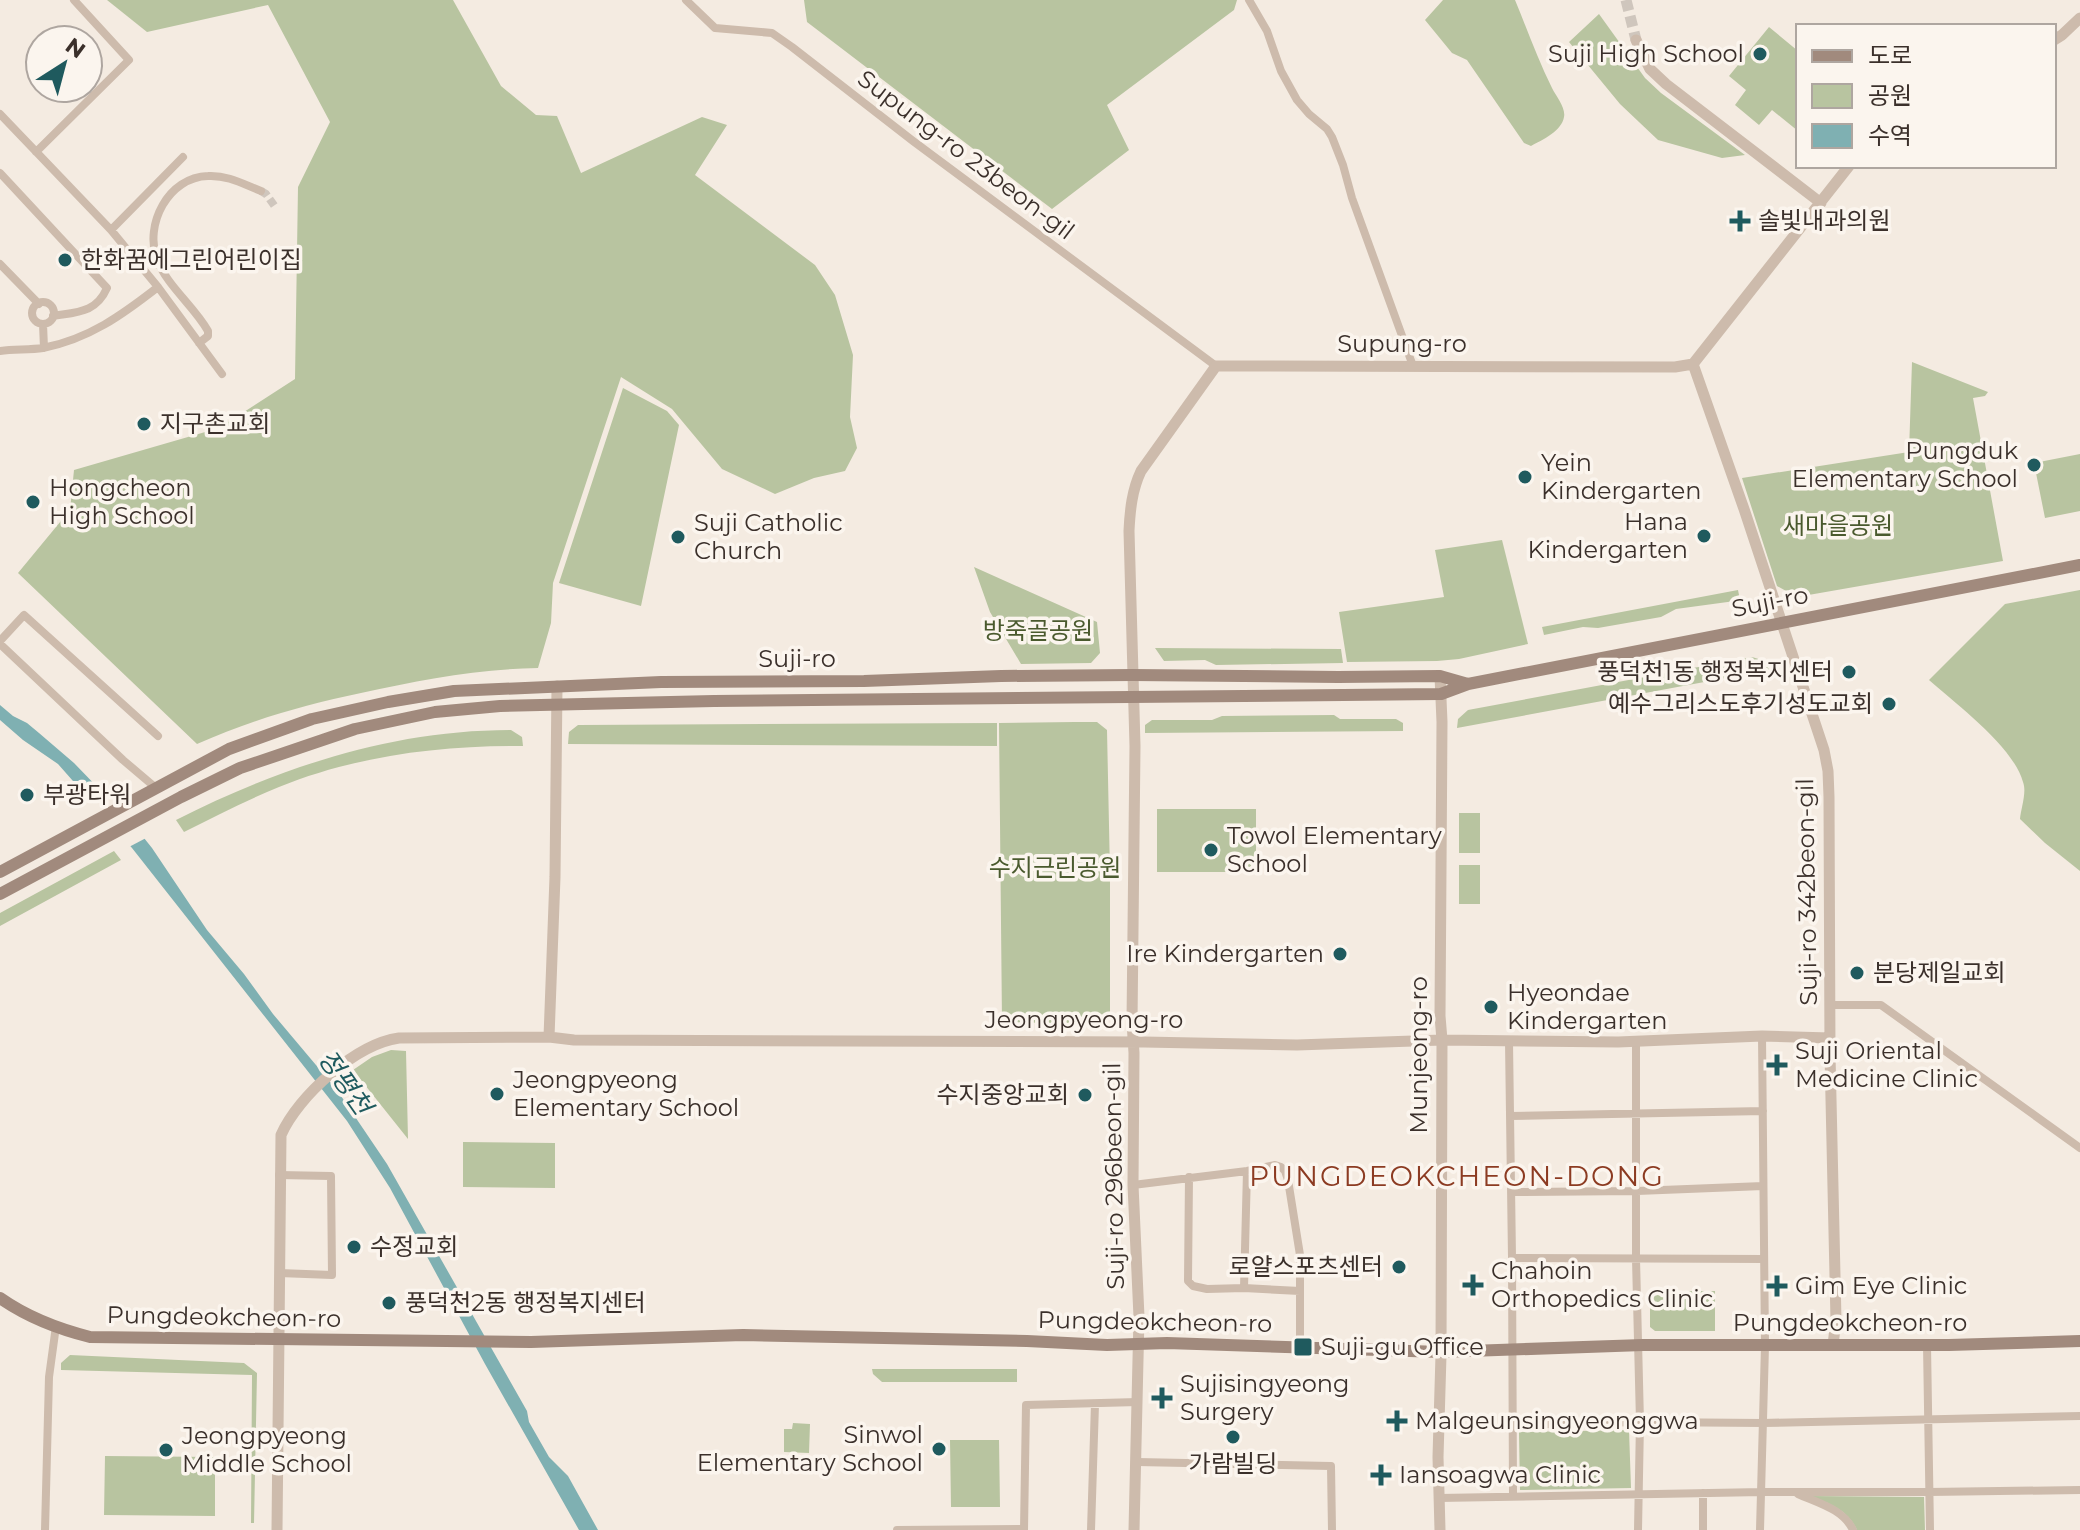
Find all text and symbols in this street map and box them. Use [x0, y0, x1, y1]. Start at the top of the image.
north arrow [24, 24, 104, 104]
legend [1796, 24, 2056, 168]
text: N [60, 32, 91, 64]
place label: Suji High School [1548, 39, 1744, 68]
text: 도로 [1868, 41, 1912, 70]
marker: Suji High School [1751, 45, 1769, 63]
street label: Supung-ro 23beon-gil [852, 64, 1080, 246]
text: 공원 [1868, 81, 1912, 110]
text: 수역 [1868, 121, 1912, 150]
place label: 솔빛내과의원 [1758, 206, 1890, 235]
marker: 솔빛내과의원 [1729, 210, 1751, 232]
place label: 한화꿈에그린어린이집 [81, 245, 302, 274]
marker: 한화꿈에그린어린이집 [56, 251, 74, 269]
street label: Supung-ro [1337, 329, 1467, 358]
place label: 지구촌교회 [160, 409, 270, 438]
marker: 지구촌교회 [135, 415, 153, 433]
place label: Pungduk Elementary School [1792, 436, 2019, 493]
place label: Yein Kindergarten [1541, 448, 1701, 505]
marker: Pungduk Elementary School [2025, 456, 2043, 474]
marker: Yein Kindergarten [1516, 468, 1534, 486]
place label: Hongcheon High School [49, 473, 195, 530]
marker: Hongcheon High School [24, 493, 42, 511]
place label: Hana Kindergarten [1528, 507, 1688, 564]
place label: Suji Catholic Church [694, 508, 843, 565]
park label: 새마을공원 [1783, 511, 1893, 540]
marker: Hana Kindergarten [1695, 527, 1713, 545]
marker: Suji Catholic Church [669, 528, 687, 546]
street label: Suji-ro [1729, 580, 1811, 623]
park label: 방죽골공원 [983, 616, 1093, 645]
street label: Suji-ro [758, 644, 836, 673]
place label: 풍덕천1동 행정복지센터 [1597, 657, 1833, 686]
marker: 풍덕천1동 행정복지센터 [1840, 663, 1858, 681]
place label: 예수그리스도후기성도교회 [1608, 689, 1873, 718]
marker: 예수그리스도후기성도교회 [1880, 695, 1898, 713]
street label: Suji-ro 342beon-gil [1790, 778, 1823, 1006]
place label: 부광타워 [43, 780, 131, 809]
marker: 부광타워 [18, 786, 36, 804]
place label: Towol Elementary School [1227, 821, 1442, 878]
marker: Towol Elementary School [1202, 841, 1220, 859]
park label: 수지근린공원 [989, 853, 1121, 882]
place label: Ire Kindergarten [1126, 939, 1324, 968]
marker: Ire Kindergarten [1331, 945, 1349, 963]
place label: 분당제일교회 [1873, 958, 2005, 987]
marker: 분당제일교회 [1848, 964, 1866, 982]
street label: Munjeong-ro [1404, 976, 1433, 1134]
place label: Hyeondae Kindergarten [1507, 978, 1667, 1035]
marker: Hyeondae Kindergarten [1482, 998, 1500, 1016]
street label: Jeongpyeong-ro [984, 1005, 1183, 1034]
place label: Suji Oriental Medicine Clinic [1795, 1036, 1978, 1093]
water label: 정평천 [311, 1043, 380, 1123]
marker: Suji Oriental Medicine Clinic [1766, 1054, 1788, 1076]
street label: Suji-ro 296beon-gil [1097, 1062, 1130, 1290]
place label: Jeongpyeong Elementary School [512, 1065, 739, 1122]
place label: 수지중앙교회 [937, 1080, 1069, 1109]
marker: Jeongpyeong Elementary School [488, 1085, 506, 1103]
marker: 수지중앙교회 [1076, 1086, 1094, 1104]
district label: PUNGDEOKCHEON-DONG [1249, 1159, 1665, 1193]
place label: 수정교회 [370, 1232, 458, 1261]
marker: 수정교회 [345, 1238, 363, 1256]
place label: 로얄스포츠센터 [1228, 1252, 1383, 1281]
place label: Chahoin Orthopedics Clinic [1491, 1256, 1713, 1313]
marker: 로얄스포츠센터 [1390, 1258, 1408, 1276]
place label: Gim Eye Clinic [1795, 1271, 1967, 1300]
marker: Chahoin Orthopedics Clinic [1462, 1274, 1484, 1296]
marker: Gim Eye Clinic [1766, 1275, 1788, 1297]
place label: 풍덕천2동 행정복지센터 [405, 1288, 646, 1317]
marker: 풍덕천2동 행정복지센터 [380, 1294, 398, 1312]
street label: Pungdeokcheon-ro [107, 1300, 342, 1333]
street label: Pungdeokcheon-ro [1038, 1305, 1273, 1338]
street label: Pungdeokcheon-ro [1733, 1308, 1967, 1337]
place label: Suji-gu Office [1321, 1332, 1484, 1361]
marker: Suji-gu Office [1292, 1336, 1314, 1358]
place label: Sujisingyeong Surgery [1180, 1369, 1350, 1426]
marker: Sujisingyeong Surgery [1151, 1387, 1173, 1409]
place label: Malgeunsingyeonggwa [1415, 1406, 1699, 1435]
marker: Malgeunsingyeonggwa [1386, 1410, 1408, 1432]
place label: Sinwol Elementary School [697, 1420, 923, 1477]
place label: Jeongpyeong Middle School [181, 1421, 352, 1478]
marker: 가람빌딩 [1224, 1428, 1242, 1446]
marker: Sinwol Elementary School [930, 1440, 948, 1458]
marker: Jeongpyeong Middle School [157, 1441, 175, 1459]
place label: 가람빌딩 [1189, 1449, 1277, 1478]
place label: Iansoagwa Clinic [1399, 1460, 1601, 1489]
marker: Iansoagwa Clinic [1370, 1464, 1392, 1486]

